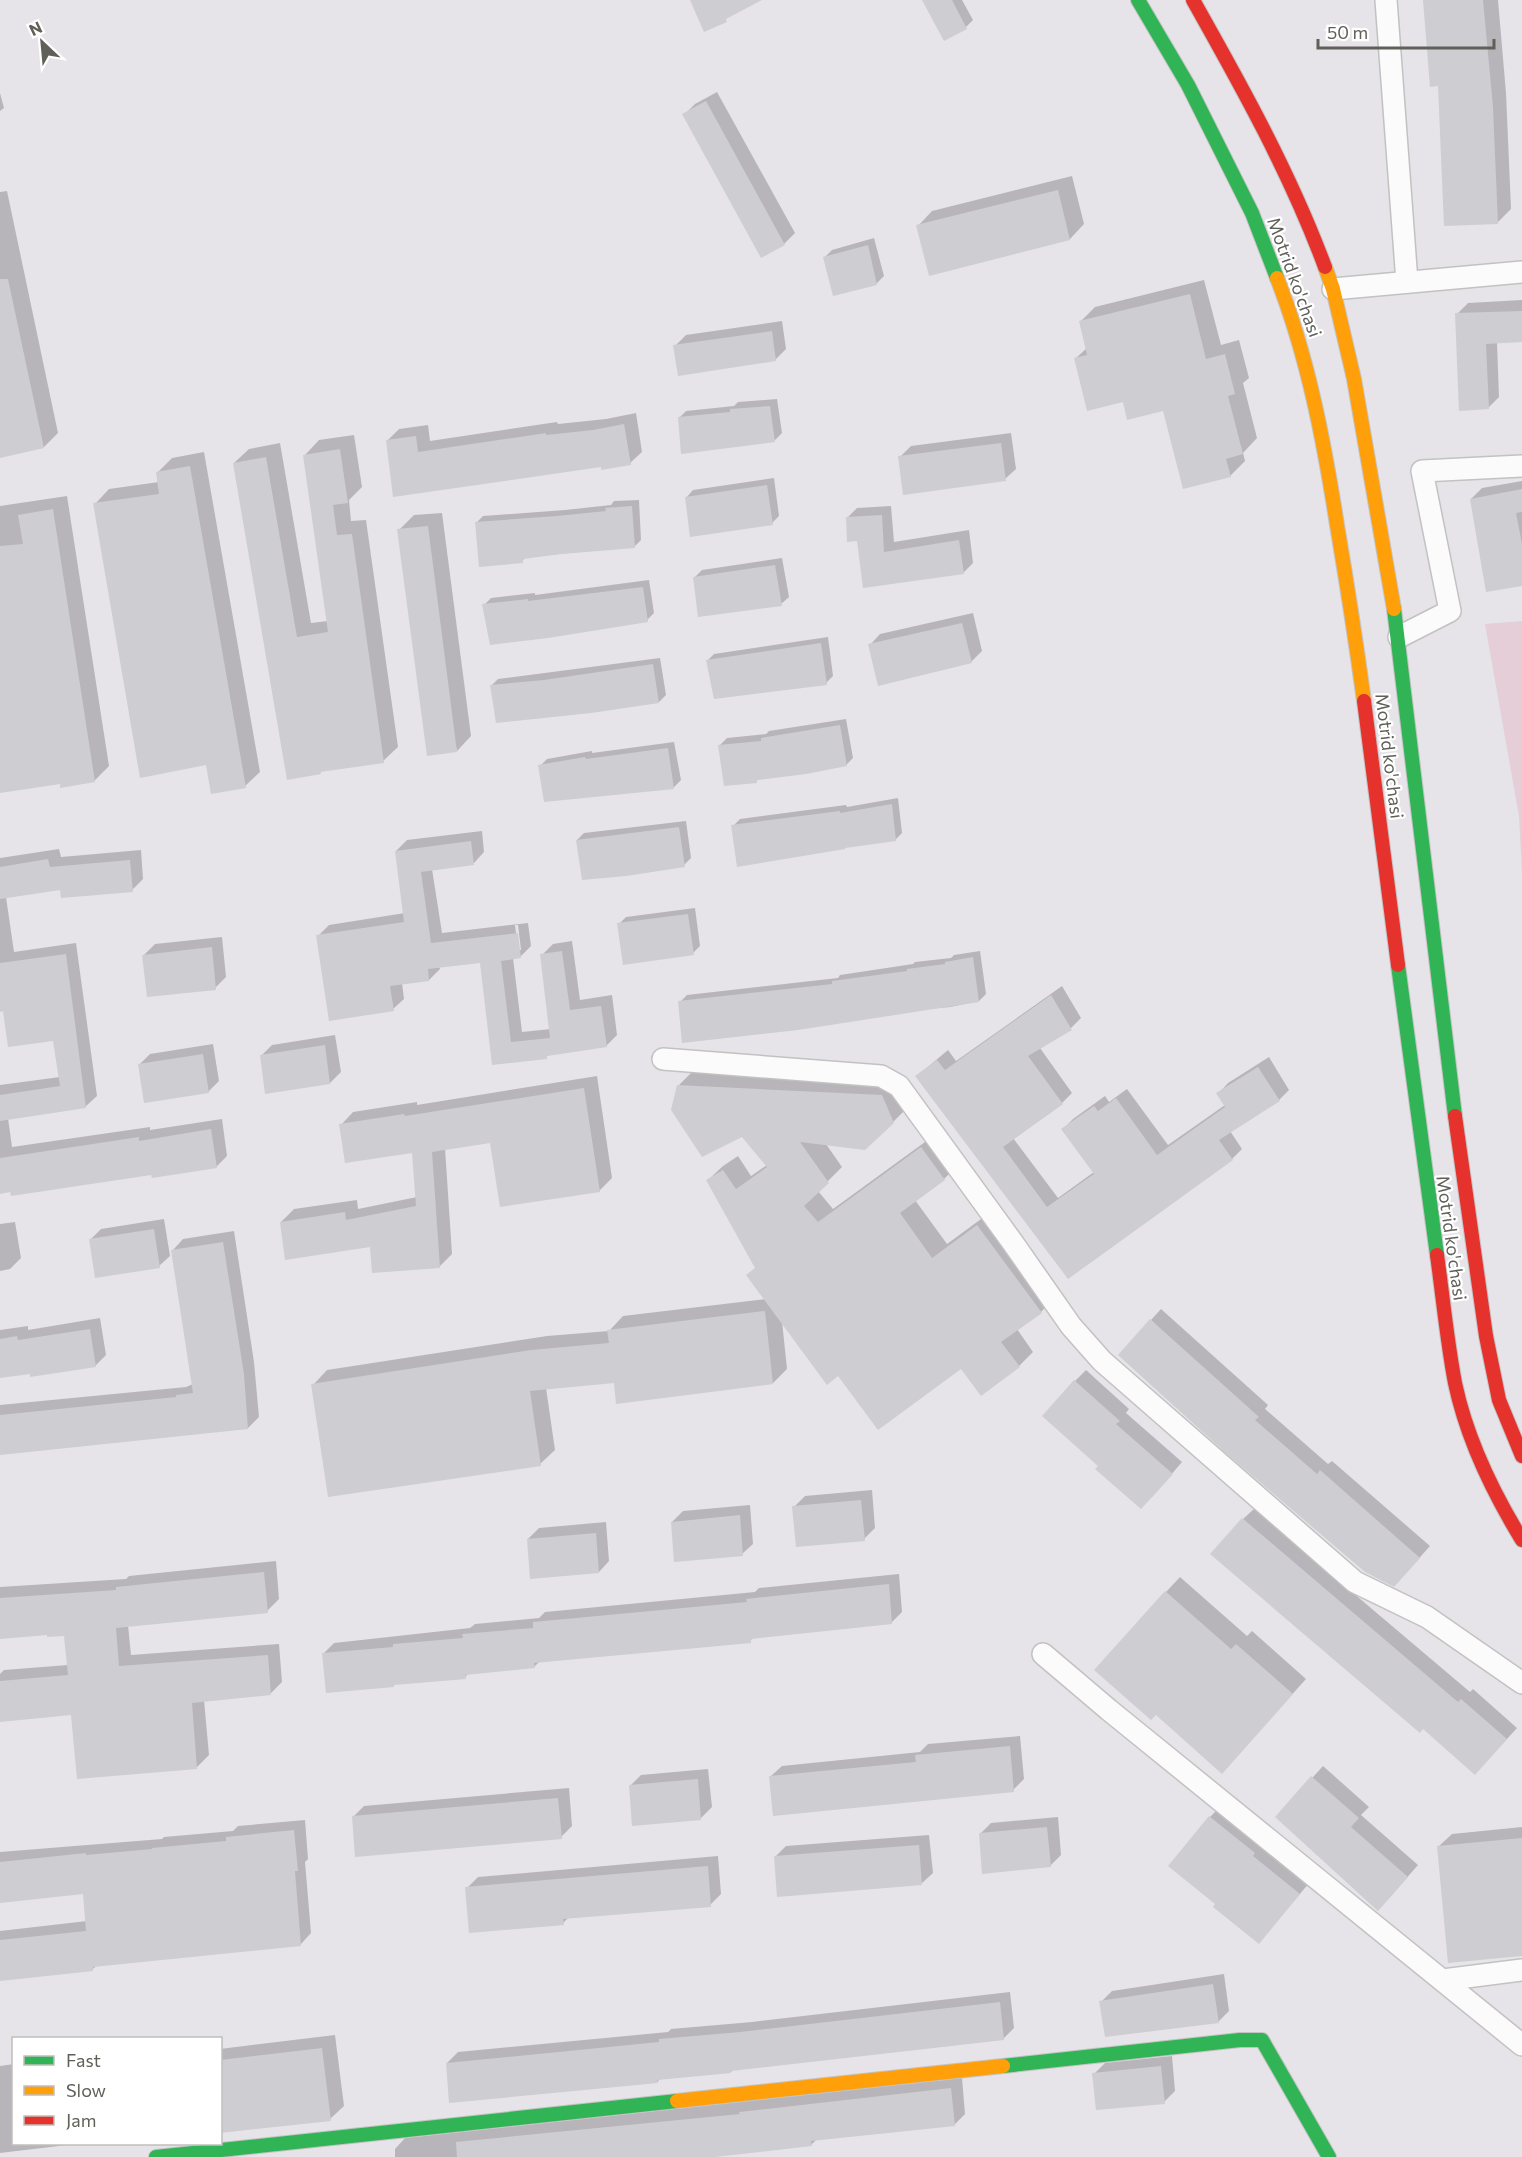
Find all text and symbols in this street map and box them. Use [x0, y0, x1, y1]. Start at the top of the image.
north arrow [12, 12, 72, 72]
scale bar [1318, 12, 1494, 50]
text: N [26, 17, 45, 39]
text: 50 m [1327, 21, 1368, 43]
street label: Motrid ko'chasi [1263, 214, 1327, 340]
street label: Motrid ko'chasi [1371, 692, 1409, 820]
street label: Motrid ko'chasi [1432, 1174, 1472, 1302]
legend [12, 2037, 222, 2145]
text: Fast [66, 2049, 101, 2071]
text: Slow [66, 2079, 106, 2101]
text: Jam [66, 2109, 96, 2131]

